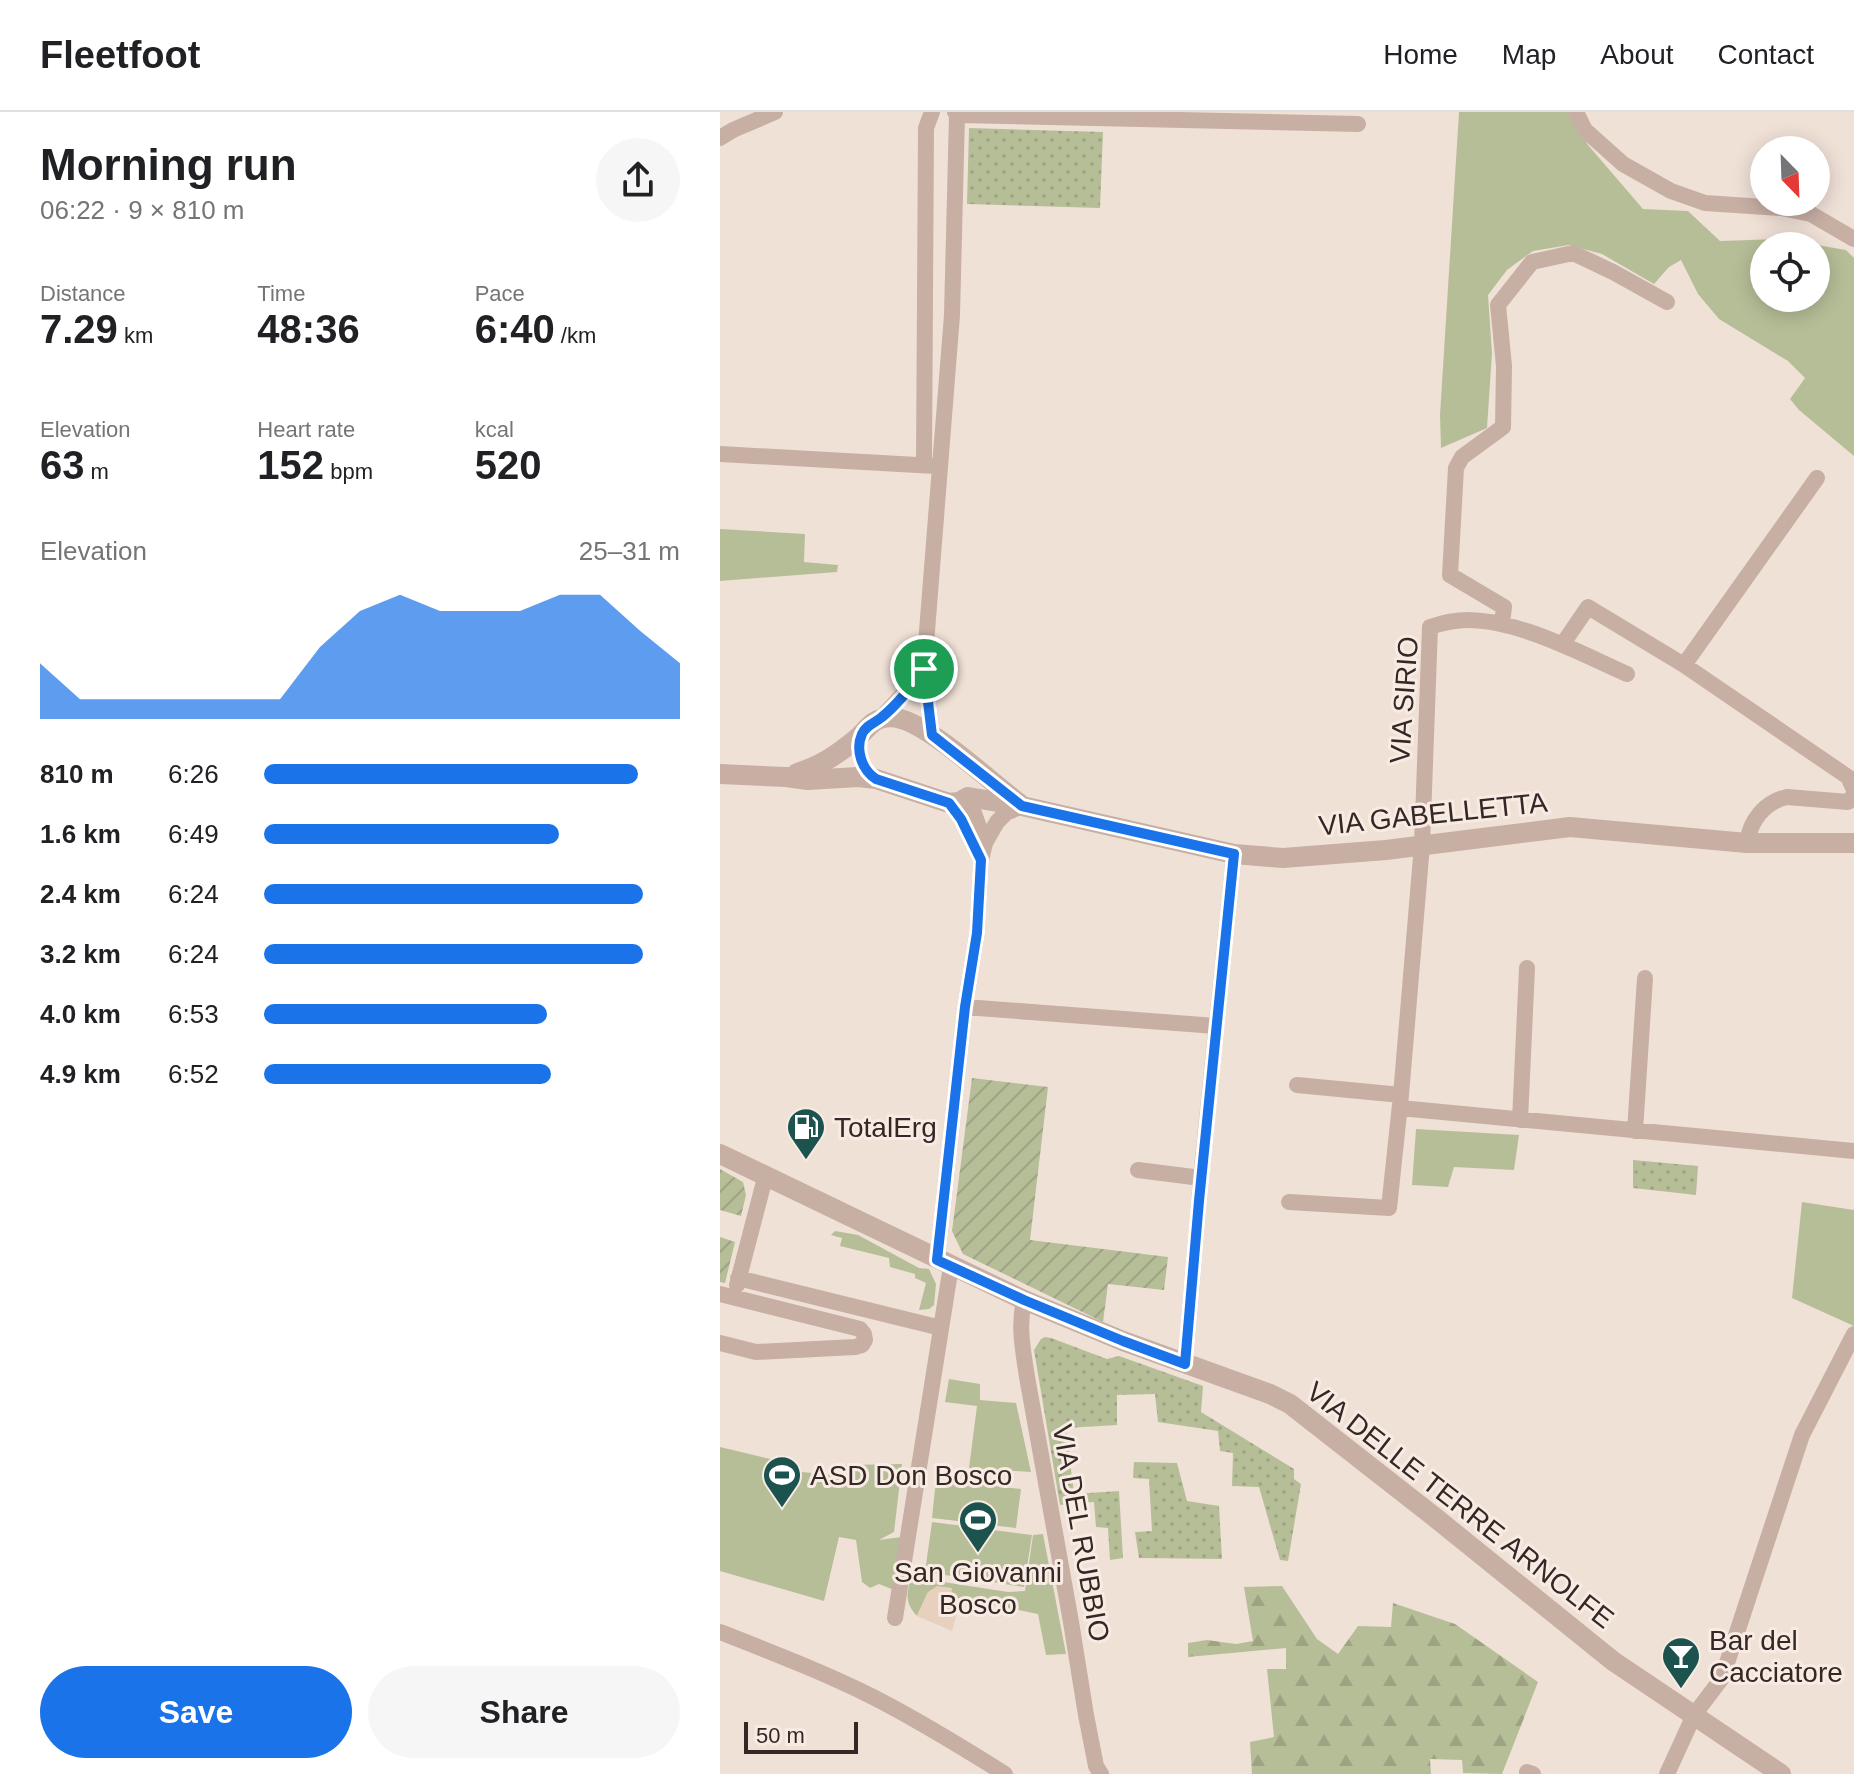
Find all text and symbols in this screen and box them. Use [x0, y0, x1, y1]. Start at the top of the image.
text: Fleetfoot [40, 34, 200, 76]
text: Home [1383, 39, 1458, 70]
text: Map [1502, 39, 1556, 70]
text: About [1600, 39, 1674, 70]
text: Contact [1718, 39, 1814, 70]
north arrow [1750, 136, 1830, 216]
map controls [1750, 136, 1830, 312]
button: share [596, 138, 680, 222]
text: Morning run [40, 140, 297, 189]
text: 06:22 · 9 × 810 m [40, 195, 245, 225]
button: locate [1750, 232, 1830, 312]
text: Distance [40, 281, 126, 306]
text: Time [257, 281, 305, 306]
text: Pace [475, 281, 525, 306]
text: 7.29 [40, 307, 118, 351]
text: 48:36 [257, 307, 360, 351]
text: 6:40 [475, 307, 555, 351]
text: km [118, 323, 153, 348]
text: /km [555, 323, 596, 348]
text: Elevation [40, 417, 131, 442]
text: Heart rate [257, 417, 355, 442]
text: kcal [475, 417, 514, 442]
text: 63 [40, 443, 85, 487]
text: 152 [257, 443, 324, 487]
text: 520 [475, 443, 541, 487]
text: m [85, 459, 109, 484]
text: bpm [324, 459, 373, 484]
text: Elevation [40, 536, 147, 566]
text: 25–31 m [579, 536, 680, 566]
pin [890, 635, 958, 703]
street label: VIA SIRIO [1384, 635, 1424, 765]
icon: arrive [902, 647, 946, 691]
text: 810 m [40, 759, 114, 789]
text: 6:26 [168, 759, 219, 789]
street label: VIA GABELLETTA [1317, 787, 1549, 841]
text: 1.6 km [40, 819, 121, 849]
text: 6:49 [168, 819, 219, 849]
text: 2.4 km [40, 879, 121, 909]
text: 6:24 [168, 879, 219, 909]
text: 3.2 km [40, 939, 121, 969]
text: 6:24 [168, 939, 219, 969]
text: 4.0 km [40, 999, 121, 1029]
text: 6:53 [168, 999, 219, 1029]
text: 4.9 km [40, 1059, 121, 1089]
text: 6:52 [168, 1059, 219, 1089]
fuel station icon: TotalErg [785, 1106, 827, 1161]
place label: TotalErg [834, 1112, 937, 1143]
street label: VIA DELLE TERRE ARNOLFE [1300, 1376, 1620, 1634]
street label: VIA DEL RUBBIO [1047, 1422, 1115, 1644]
sports icon: ASD Don Bosco [761, 1454, 803, 1509]
place label: ASD Don Bosco [810, 1460, 1012, 1491]
sports icon: San Giovanni Bosco [957, 1499, 999, 1554]
place label: San Giovanni Bosco [894, 1557, 1062, 1620]
place label: Bar del Cacciatore [1709, 1625, 1843, 1688]
bar icon: Bar del Cacciatore [1660, 1635, 1702, 1690]
button: Save [40, 1666, 352, 1758]
button: Share [368, 1666, 680, 1758]
scale bar [744, 1718, 858, 1754]
text: 50 m [756, 1723, 805, 1748]

